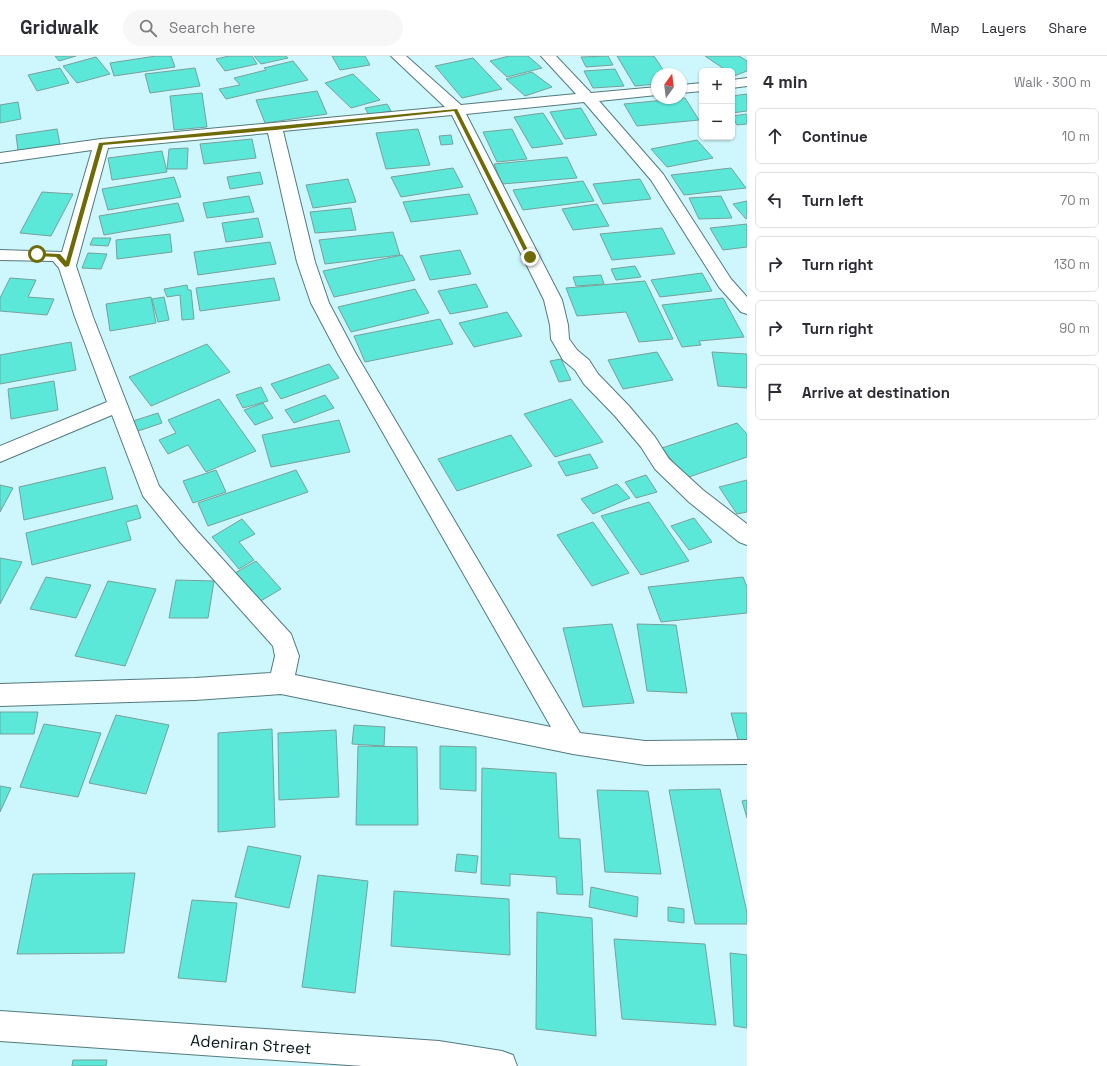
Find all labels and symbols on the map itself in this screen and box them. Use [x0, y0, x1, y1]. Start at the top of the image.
north arrow [651, 68, 687, 104]
route start [28, 245, 46, 263]
route end [521, 248, 539, 266]
street label: Adeniran Street [190, 1030, 312, 1059]

